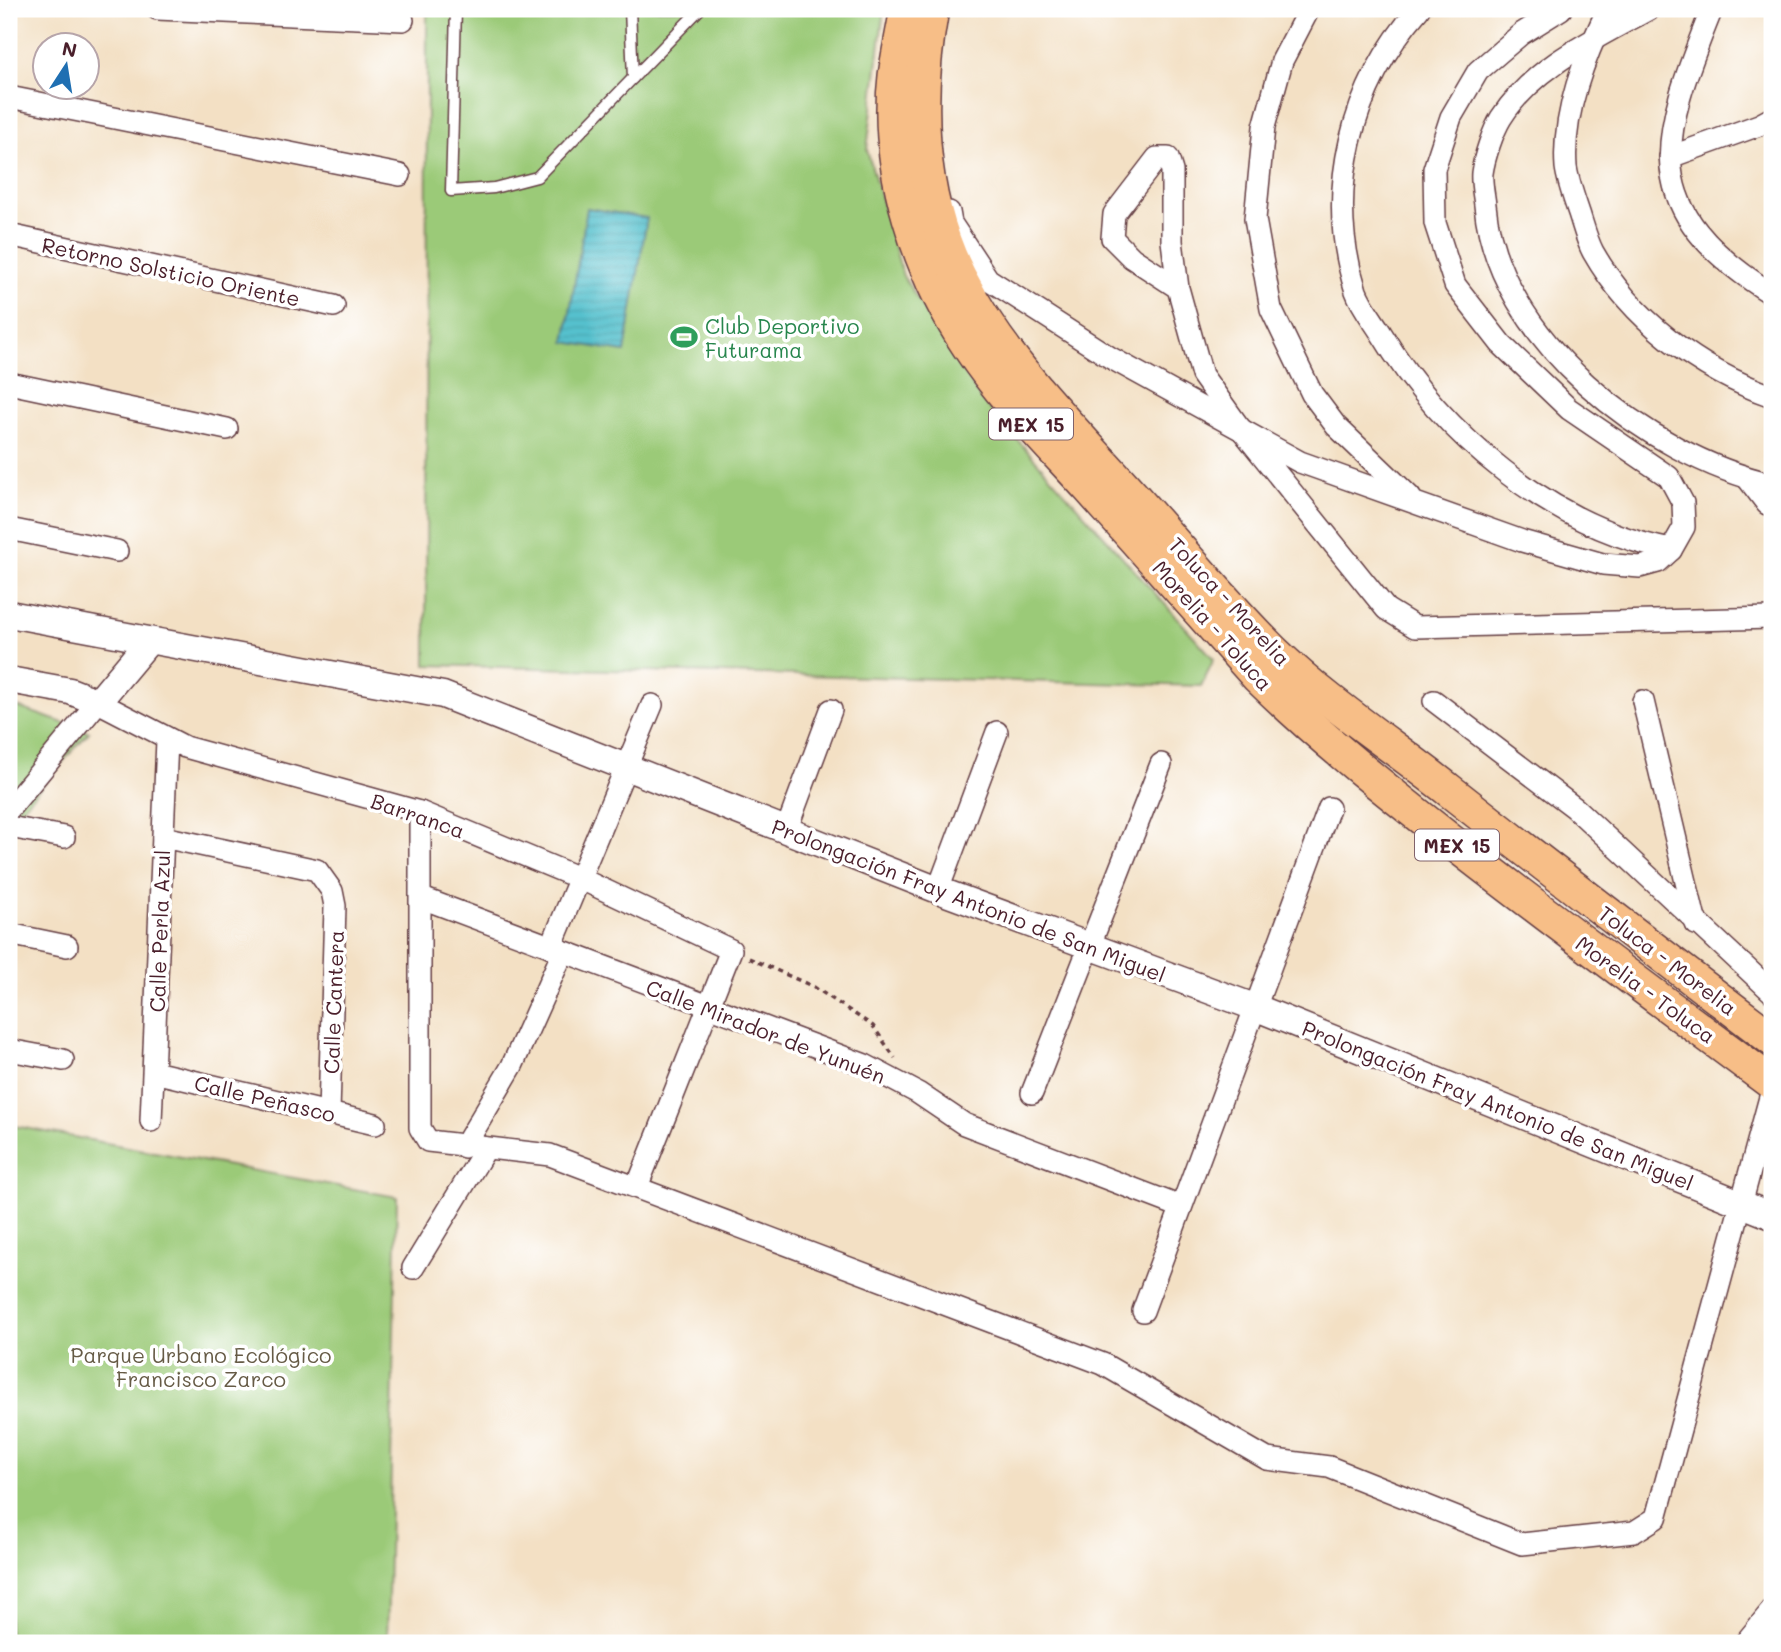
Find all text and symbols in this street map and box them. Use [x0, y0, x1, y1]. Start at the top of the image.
north arrow [32, 32, 102, 102]
text: N [60, 35, 79, 63]
street label: Retorno Solsticio Oriente [39, 230, 303, 312]
place label: Club Deportivo Futurama [705, 312, 859, 363]
sports icon: Club Deportivo Futurama [669, 322, 699, 352]
road number: MEX 15 [989, 408, 1073, 440]
street label: Toluca - Morelia [1163, 531, 1297, 671]
street label: Morelia - Toluca [1147, 554, 1279, 696]
street label: Barranca [368, 786, 468, 844]
street label: Prolongación Fray Antonio de San Miguel [768, 812, 1170, 988]
road number: MEX 15 [1415, 830, 1499, 860]
street label: Calle Perla Azul [143, 849, 175, 1013]
street label: Toluca - Morelia [1594, 899, 1742, 1021]
street label: Morelia - Toluca [1571, 929, 1721, 1049]
street label: Calle Cantera [317, 930, 349, 1074]
street label: Calle Mirador de Yunuén [643, 973, 889, 1089]
street label: Prolongación Fray Antonio de San Miguel [1298, 1014, 1698, 1196]
street label: Calle Peñasco [192, 1069, 338, 1127]
park label: Parque Urbano Ecológico Francisco Zarco [71, 1341, 331, 1392]

